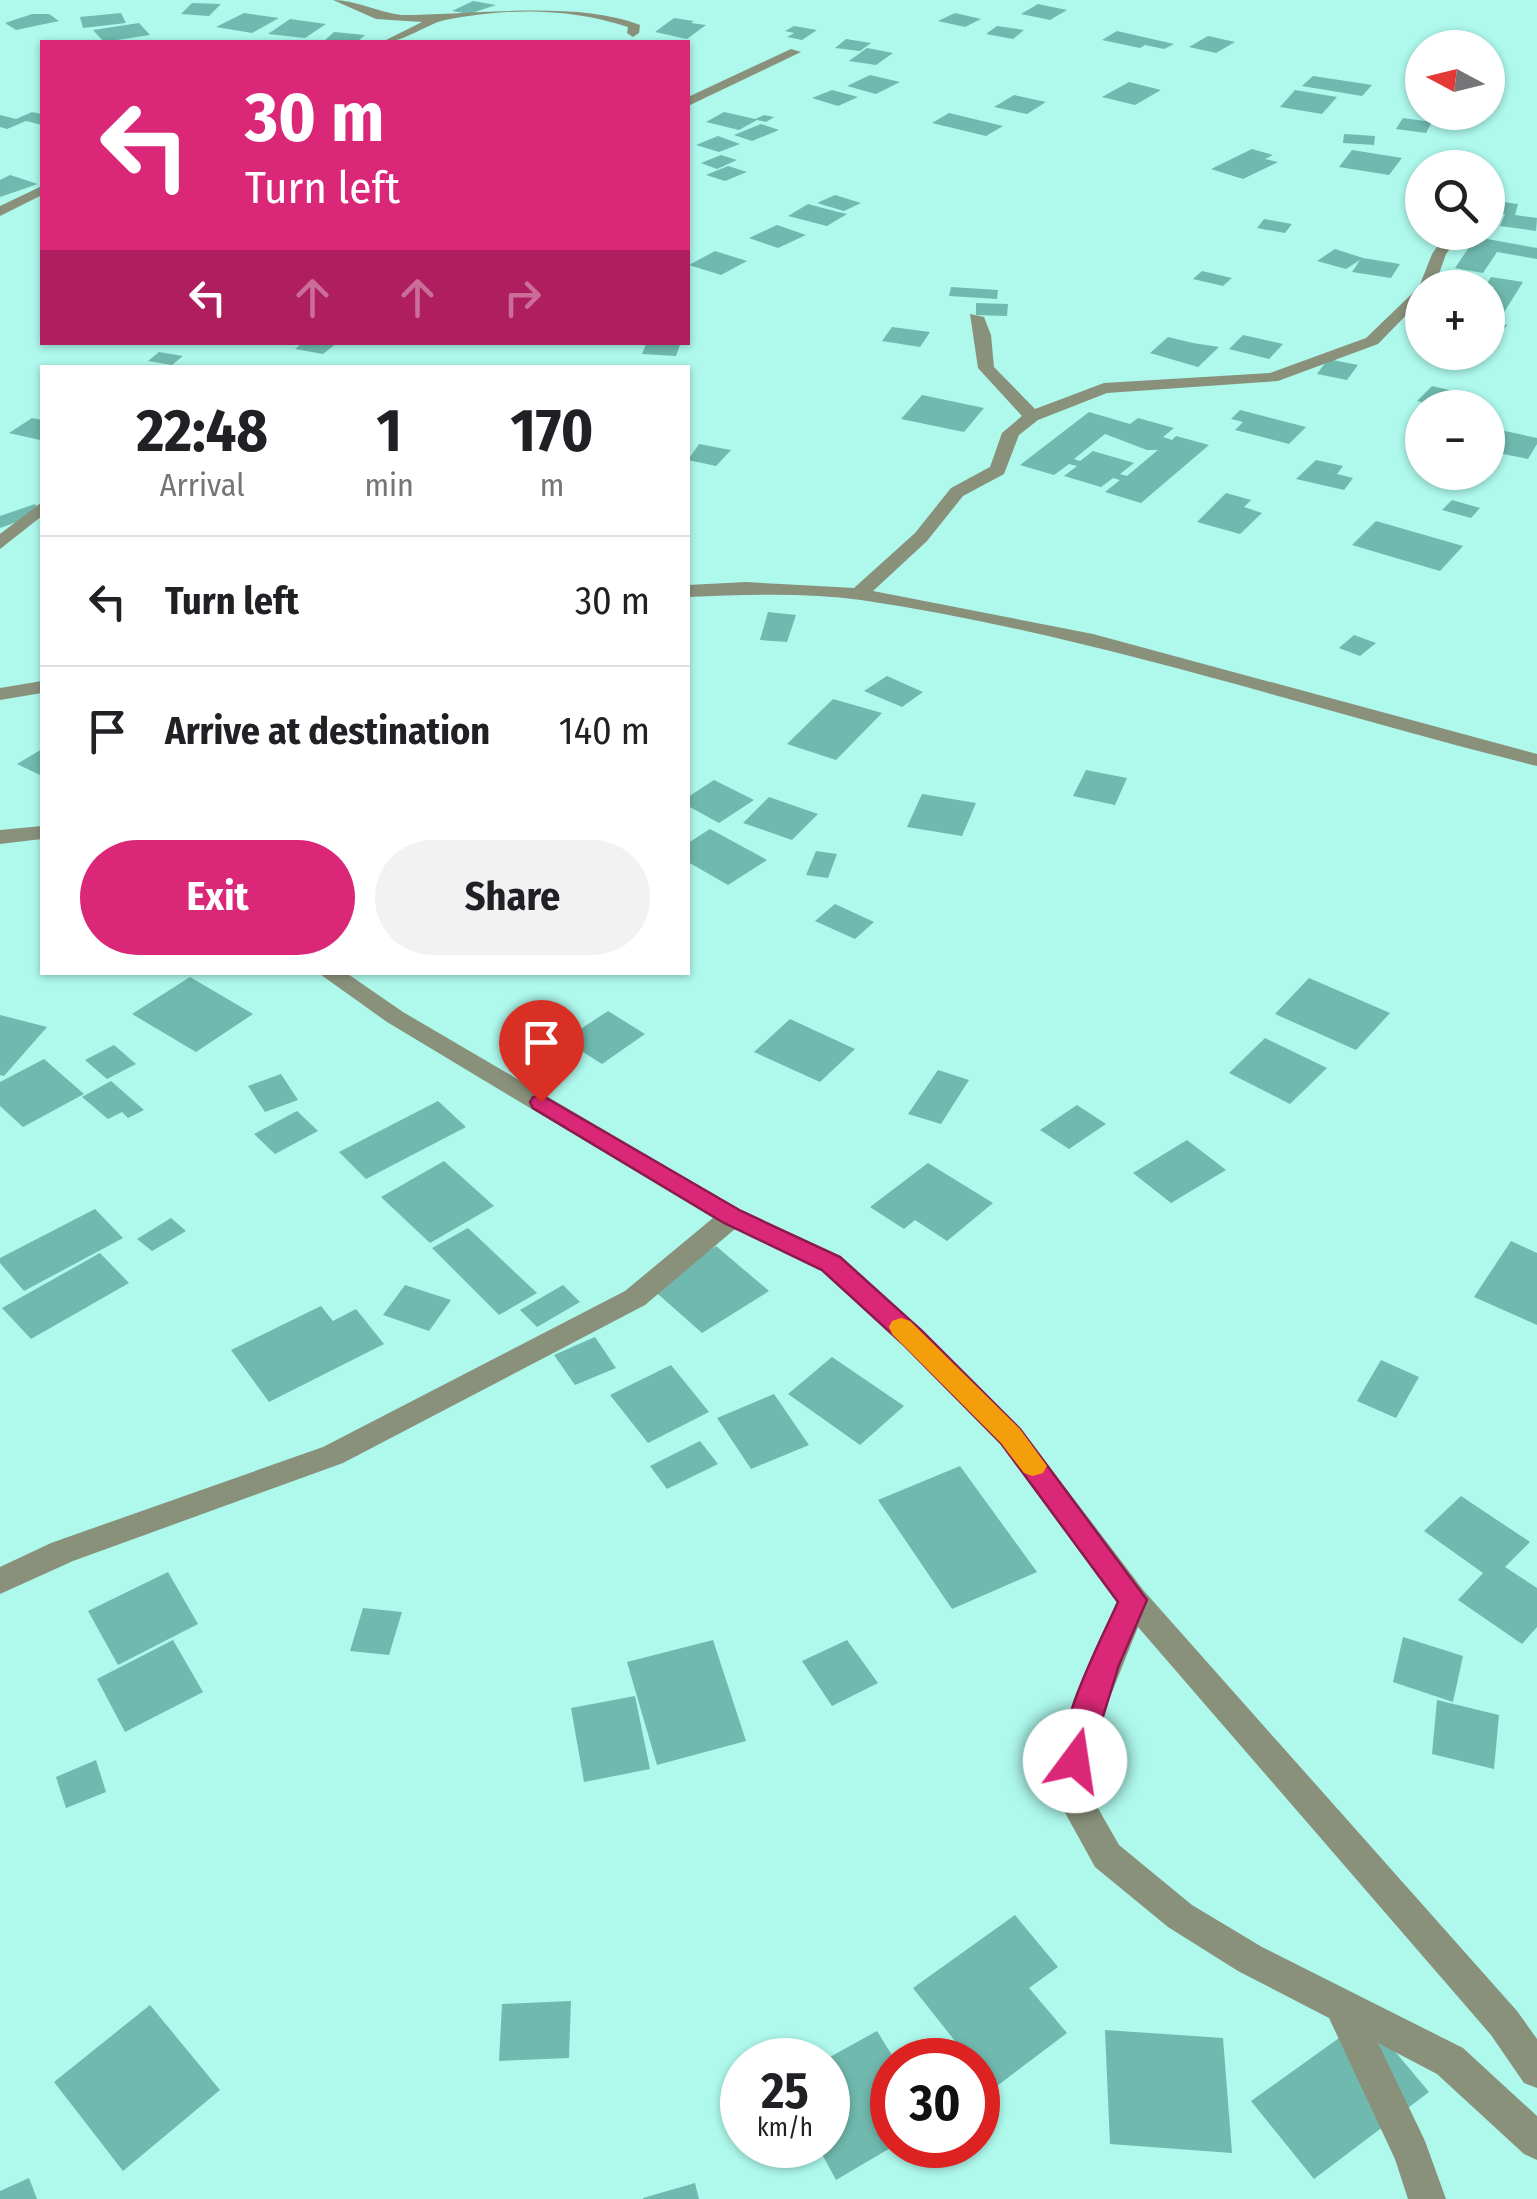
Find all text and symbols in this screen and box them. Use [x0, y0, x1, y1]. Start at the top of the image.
north arrow [1405, 30, 1505, 130]
map controls [1405, 30, 1505, 490]
text: 30 m [245, 76, 384, 160]
icon: left [80, 80, 210, 210]
button: search [1405, 150, 1505, 250]
text: Turn left [245, 161, 400, 215]
icon: left [180, 270, 235, 325]
icon: ahead [285, 270, 340, 325]
icon: ahead [390, 270, 445, 325]
icon: right [495, 270, 550, 325]
button: + [1405, 270, 1505, 370]
button: − [1405, 390, 1505, 490]
text: 22:48 [136, 395, 268, 467]
text: 1 [376, 395, 402, 467]
text: 170 [510, 395, 594, 467]
text: Arrival [160, 466, 245, 504]
text: min [364, 466, 414, 504]
text: m [540, 466, 564, 504]
icon: left [80, 574, 135, 629]
text: Turn left [165, 578, 299, 624]
text: 30 m [575, 578, 650, 624]
icon: arrive [80, 704, 135, 759]
text: Arrive at destination [165, 708, 490, 754]
text: 140 m [559, 708, 650, 754]
button: Exit [80, 840, 355, 955]
button: Share [375, 840, 650, 955]
pin [499, 1000, 584, 1103]
icon: arrive [514, 1015, 569, 1070]
position arrow [1023, 1709, 1127, 1813]
speed limit sign: 30 [870, 2038, 1000, 2168]
text: 25 [761, 2061, 809, 2121]
text: km/h [757, 2113, 813, 2143]

